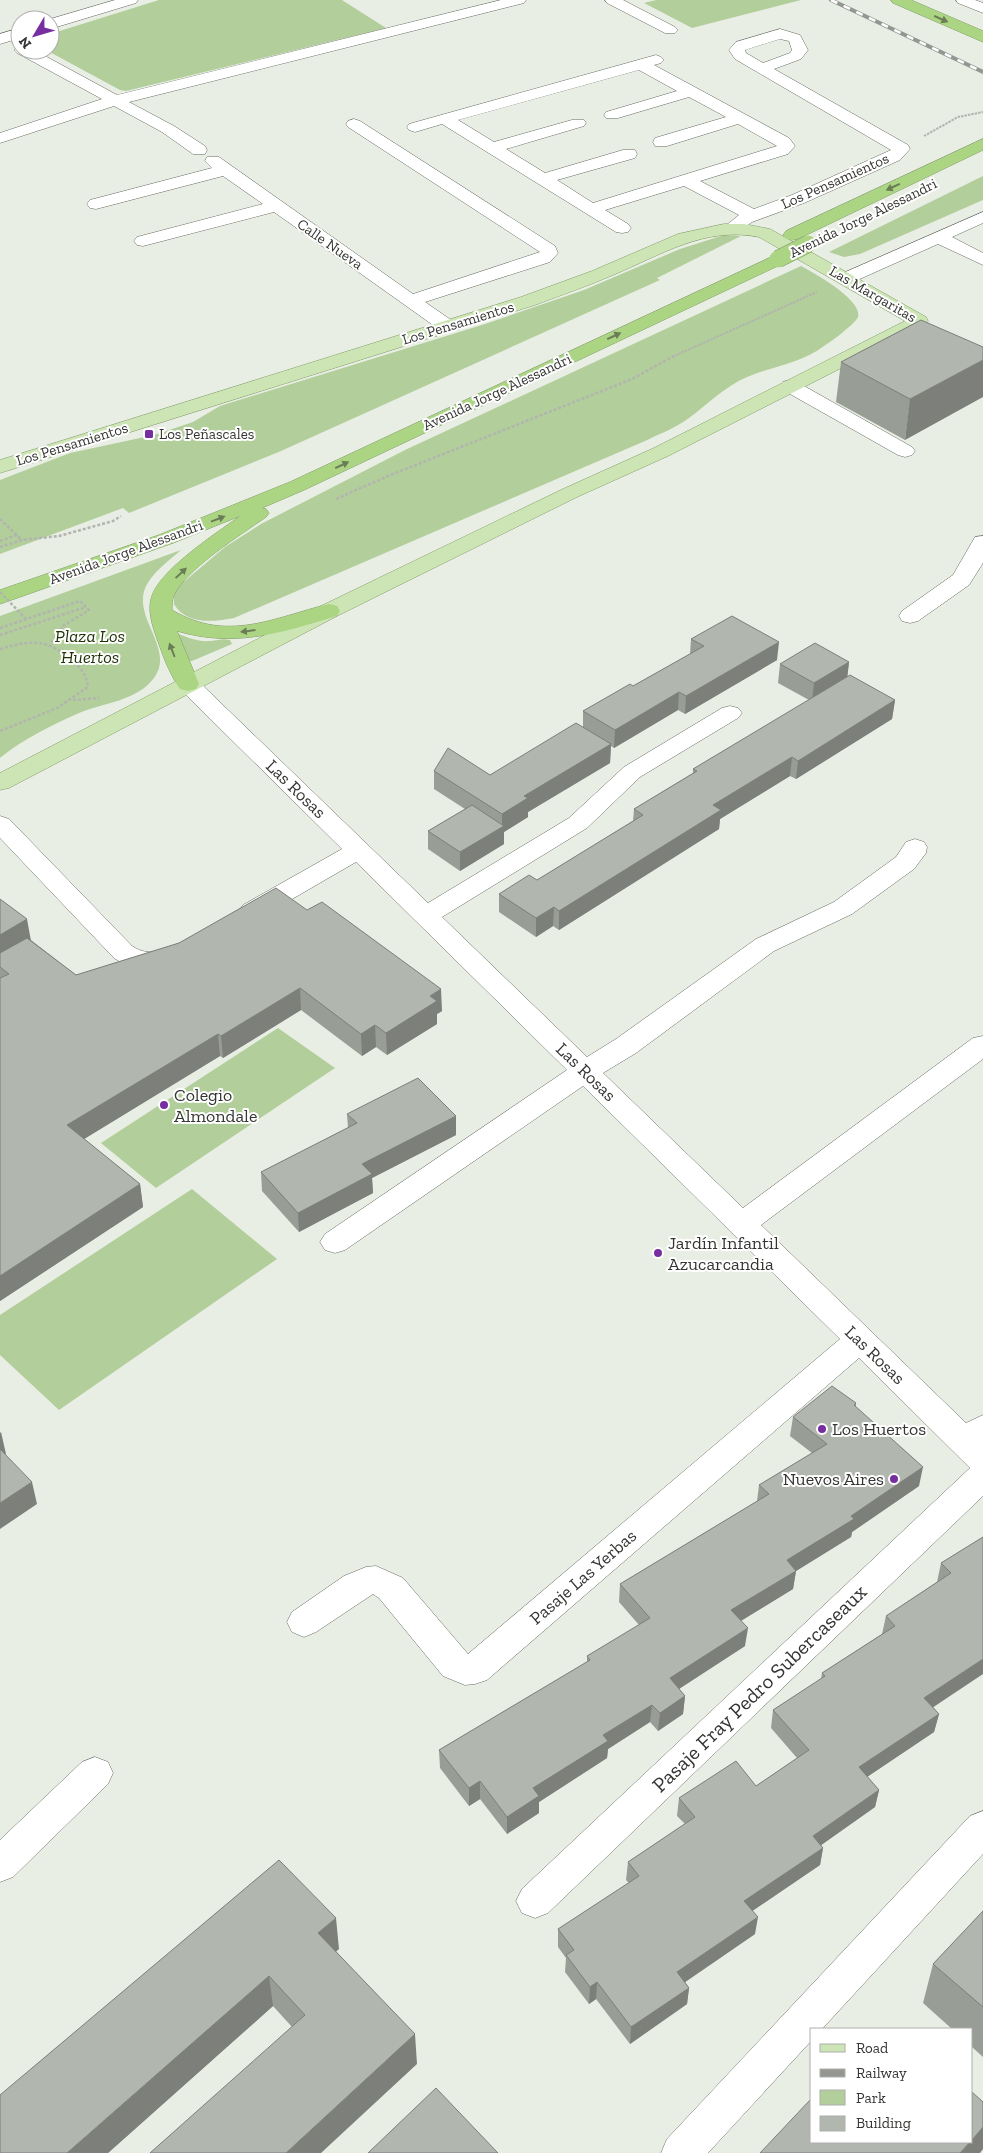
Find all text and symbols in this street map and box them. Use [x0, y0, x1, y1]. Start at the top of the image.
north arrow [10, 10, 60, 60]
one-way arrow [934, 15, 948, 23]
text: N [15, 33, 35, 52]
street label: Los Pensamientos [778, 149, 892, 213]
street label: Avenida Jorge Alessandri [786, 174, 940, 262]
one-way arrow [886, 182, 901, 191]
street label: Calle Nueva [294, 215, 366, 273]
street label: Las Margaritas [826, 262, 920, 326]
street label: Los Pensamientos [400, 297, 516, 349]
one-way arrow [607, 332, 621, 340]
street label: Avenida Jorge Alessandri [420, 350, 574, 434]
street label: Los Pensamientos [14, 418, 130, 470]
place label: Los Peñascales [159, 425, 254, 443]
marker: Los Peñascales [143, 428, 155, 440]
one-way arrow [334, 461, 349, 470]
one-way arrow [211, 514, 225, 522]
street label: Avenida Jorge Alessandri [47, 516, 205, 588]
one-way arrow [175, 567, 187, 579]
park label: Plaza Los Huertos [55, 625, 125, 668]
one-way arrow [239, 627, 255, 635]
one-way arrow [168, 643, 175, 658]
street label: Las Rosas [261, 755, 331, 823]
street label: Las Rosas [551, 1038, 621, 1106]
place label: Colegio Almondale [174, 1084, 257, 1127]
marker: Colegio Almondale [158, 1099, 170, 1111]
place label: Jardín Infantil Azucarcandia [668, 1232, 779, 1275]
marker: Jardín Infantil Azucarcandia [652, 1247, 664, 1259]
street label: Las Rosas [840, 1321, 910, 1389]
place label: Los Huertos [832, 1418, 926, 1440]
marker: Los Huertos [816, 1423, 828, 1435]
place label: Nuevos Aires [783, 1468, 884, 1490]
marker: Nuevos Aires [888, 1473, 900, 1485]
street label: Pasaje Las Yerbas [525, 1525, 641, 1629]
street label: Pasaje Fray Pedro Subercaseaux [647, 1579, 872, 1798]
legend [810, 2028, 973, 2143]
text: Road [856, 2039, 889, 2057]
text: Railway [856, 2064, 907, 2082]
text: Park [856, 2089, 886, 2107]
text: Building [856, 2114, 911, 2132]

